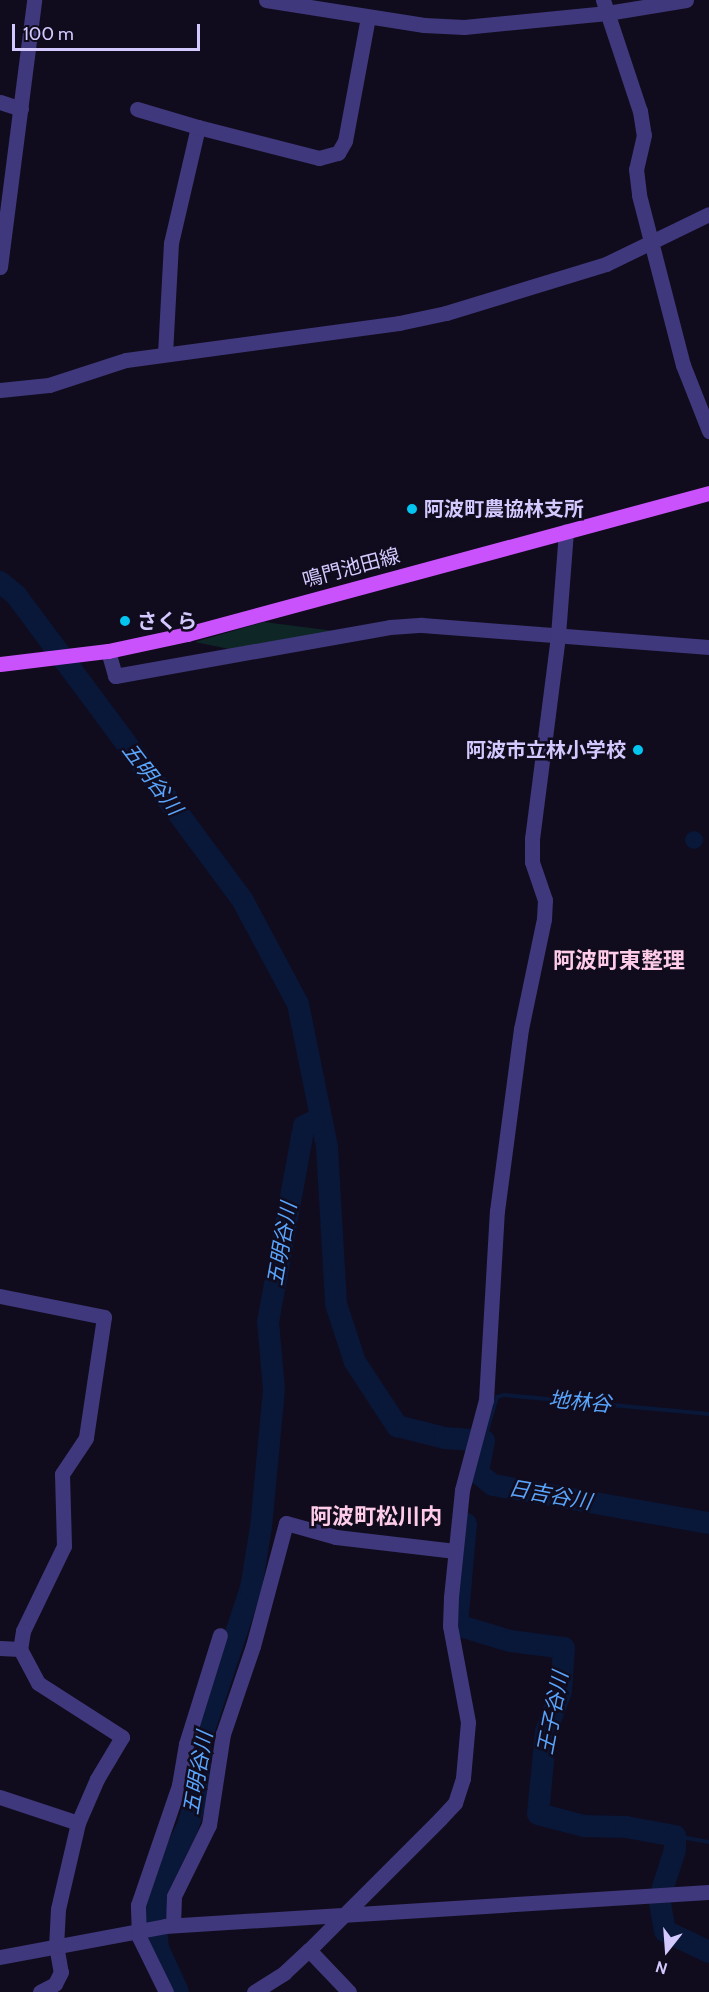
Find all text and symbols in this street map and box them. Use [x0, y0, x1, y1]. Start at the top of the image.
scale bar [15, 12, 202, 50]
text: 100 m [23, 23, 74, 45]
place label: 阿波町農協林支所 [424, 497, 584, 521]
marker: 阿波町農協林支所 [405, 502, 419, 516]
street label: 鳴門池田線 [300, 543, 402, 593]
place label: さくら [137, 609, 197, 633]
marker: さくら [118, 614, 132, 628]
water label: 五明谷川 [117, 738, 187, 820]
place label: 阿波市立林小学校 [466, 738, 626, 762]
marker: 阿波市立林小学校 [631, 743, 645, 757]
district label: 阿波町東整理 [553, 948, 685, 974]
water label: 五明谷川 [262, 1200, 302, 1288]
water label: 地林谷 [548, 1387, 612, 1417]
water label: 日吉谷川 [506, 1475, 594, 1515]
district label: 阿波町松川内 [310, 1504, 442, 1530]
water label: 王子谷川 [533, 1669, 573, 1757]
water label: 五明谷川 [178, 1729, 218, 1817]
north arrow [637, 1920, 697, 1980]
text: N [653, 1957, 670, 1978]

